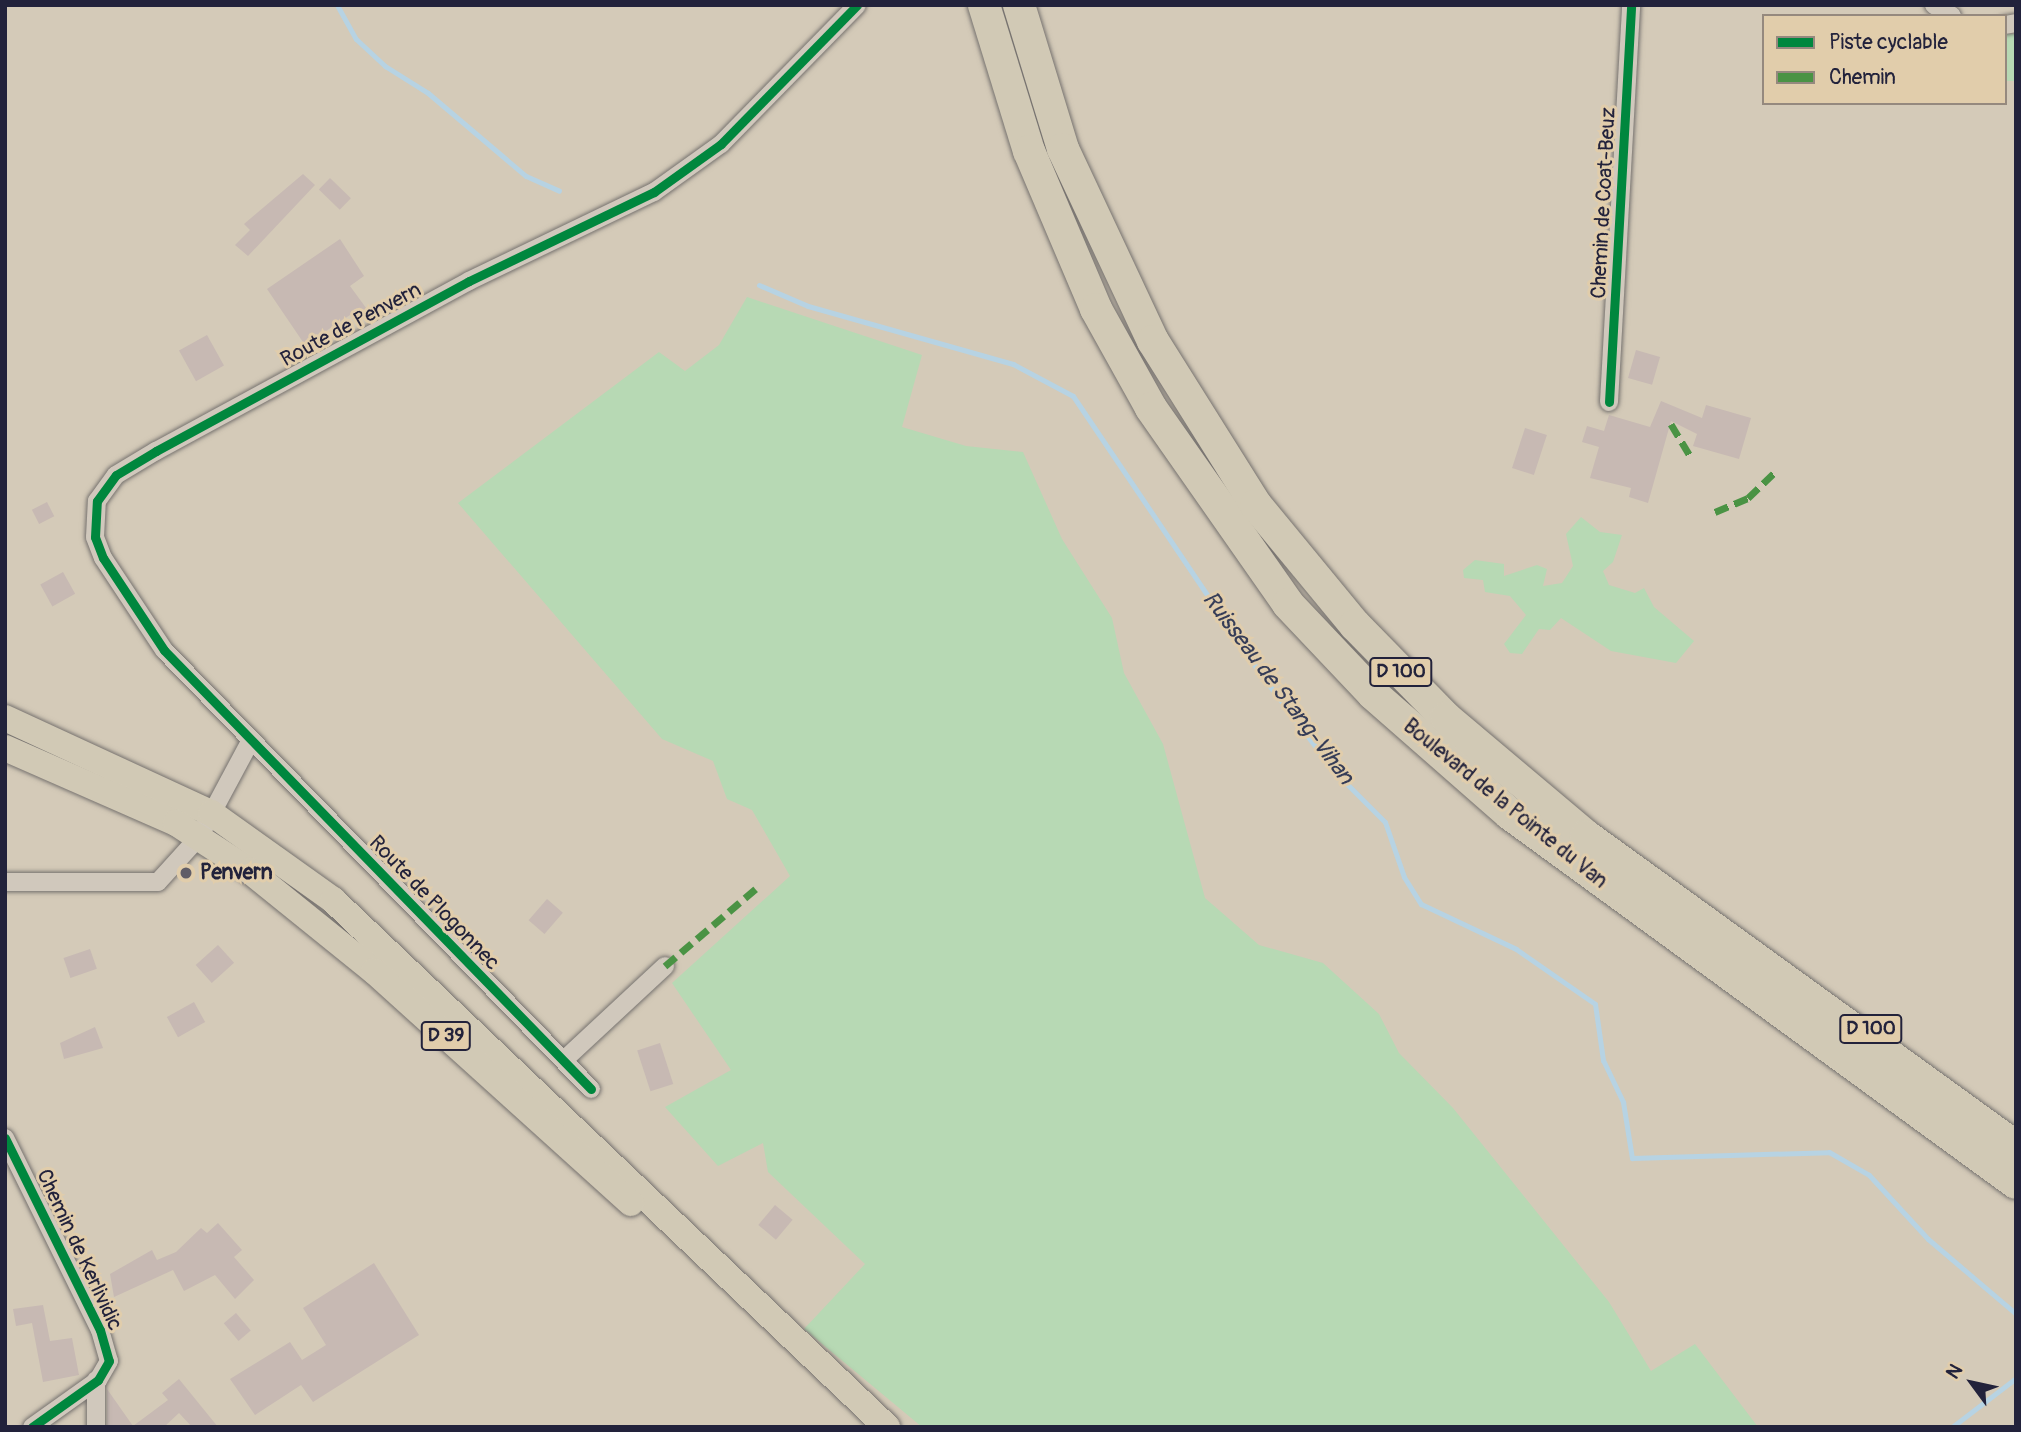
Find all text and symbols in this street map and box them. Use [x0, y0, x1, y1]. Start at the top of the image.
legend [1762, 14, 2007, 105]
text: Piste cyclable [1829, 29, 1948, 56]
text: Chemin [1829, 64, 1896, 91]
street label: Chemin de Coat-Beuz [1586, 107, 1622, 299]
street label: Route de Penvern [276, 277, 426, 373]
water label: Ruisseau de Stang-Vihan [1196, 586, 1360, 790]
road number: D 100 [1368, 656, 1434, 688]
street label: Boulevard de la Pointe du Van [1398, 714, 1612, 894]
street label: Route de Plogonnec [363, 831, 505, 975]
place label: Penvern [200, 860, 273, 886]
marker: Penvern [178, 865, 194, 881]
road number: D 100 [1838, 1014, 1904, 1044]
road number: D 39 [420, 1020, 472, 1052]
street label: Chemin de Kerlividic [31, 1165, 127, 1335]
north arrow [1937, 1348, 2007, 1418]
text: N [1941, 1360, 1968, 1383]

